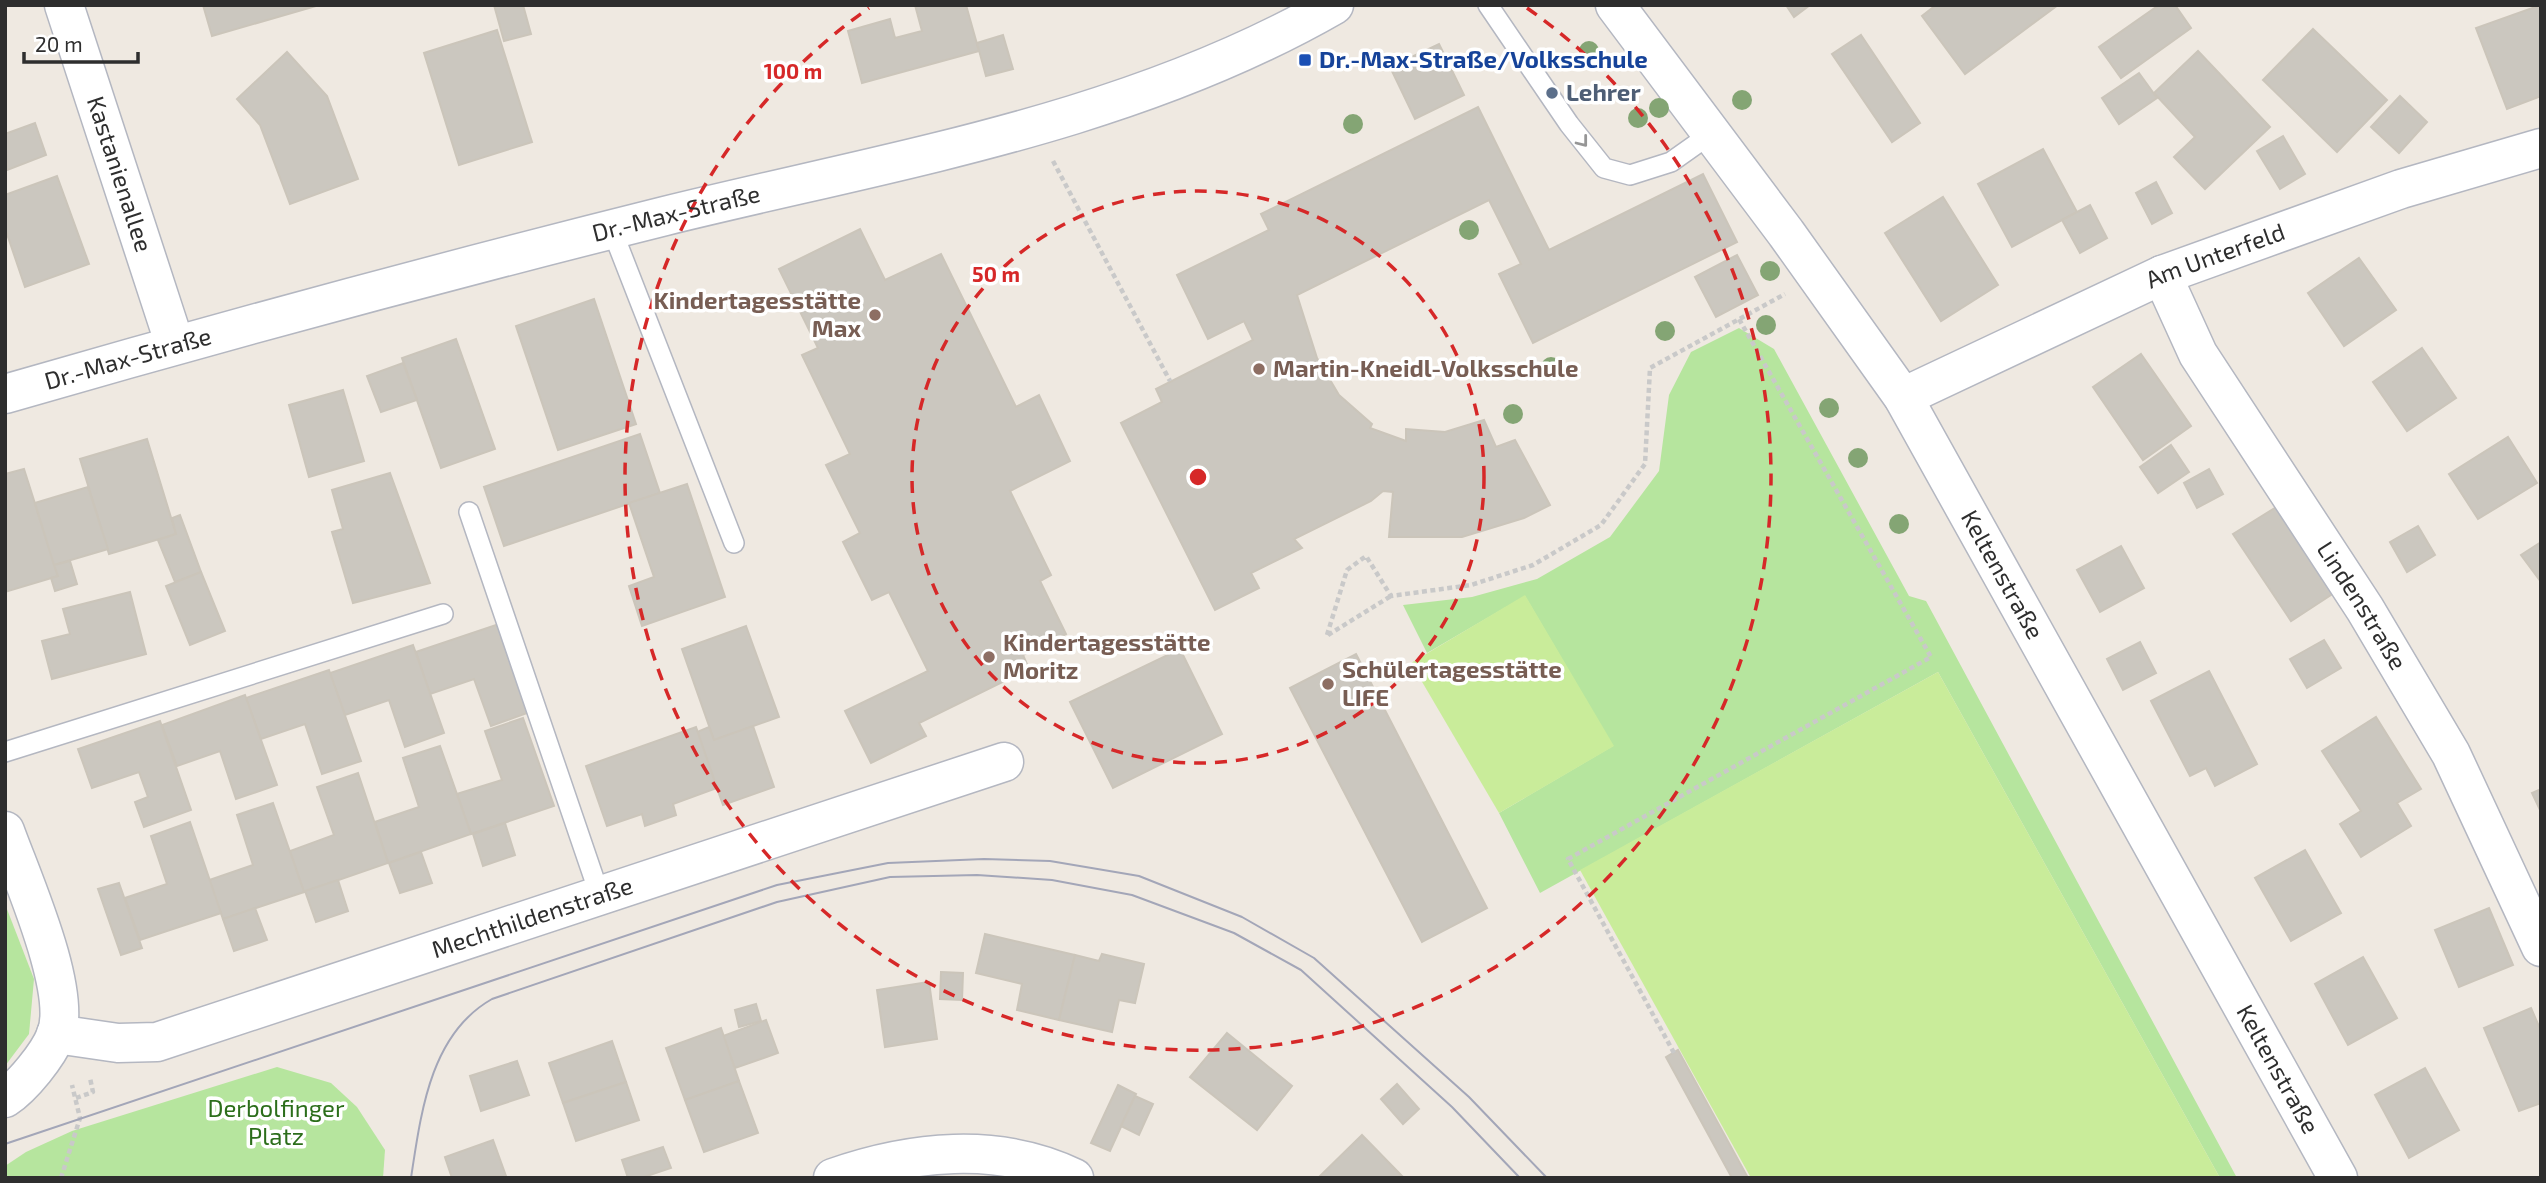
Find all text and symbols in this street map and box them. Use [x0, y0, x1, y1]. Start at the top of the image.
scale bar [24, 21, 138, 65]
text: 20 m [35, 31, 83, 56]
place label: Dr.-Max-Straße/Volksschule [1319, 44, 1648, 73]
marker: Dr.-Max-Straße/Volksschule [1297, 52, 1313, 68]
text: 100 m [764, 58, 822, 83]
place label: Lehrer [1566, 77, 1641, 106]
marker: Lehrer [1544, 85, 1560, 101]
street label: Kastanienallee [82, 92, 160, 255]
one-way arrow [1575, 134, 1588, 146]
street label: Dr.-Max-Straße [589, 178, 763, 247]
street label: Am Unterfeld [2141, 216, 2288, 294]
text: 50 m [972, 261, 1020, 286]
place label: Kindertagesstätte Max [654, 285, 861, 342]
marker: Kindertagesstätte Max [867, 307, 883, 323]
street label: Dr.-Max-Straße [41, 320, 214, 395]
place label: Martin-Kneidl-Volksschule [1273, 353, 1578, 382]
marker: Martin-Kneidl-Volksschule [1251, 361, 1267, 377]
centre of rings [1186, 465, 1210, 489]
street label: Keltenstraße [1956, 505, 2051, 644]
street label: Lindenstraße [2312, 535, 2414, 674]
place label: Kindertagesstätte Moritz [1003, 627, 1210, 684]
marker: Kindertagesstätte Moritz [981, 649, 997, 665]
place label: Schülertagesstätte LIFE [1342, 654, 1562, 711]
marker: Schülertagesstätte LIFE [1320, 676, 1336, 692]
street label: Mechthildenstraße [428, 870, 636, 963]
street label: Keltenstraße [2231, 999, 2326, 1138]
park label: Derbolfinger Platz [207, 1093, 345, 1150]

